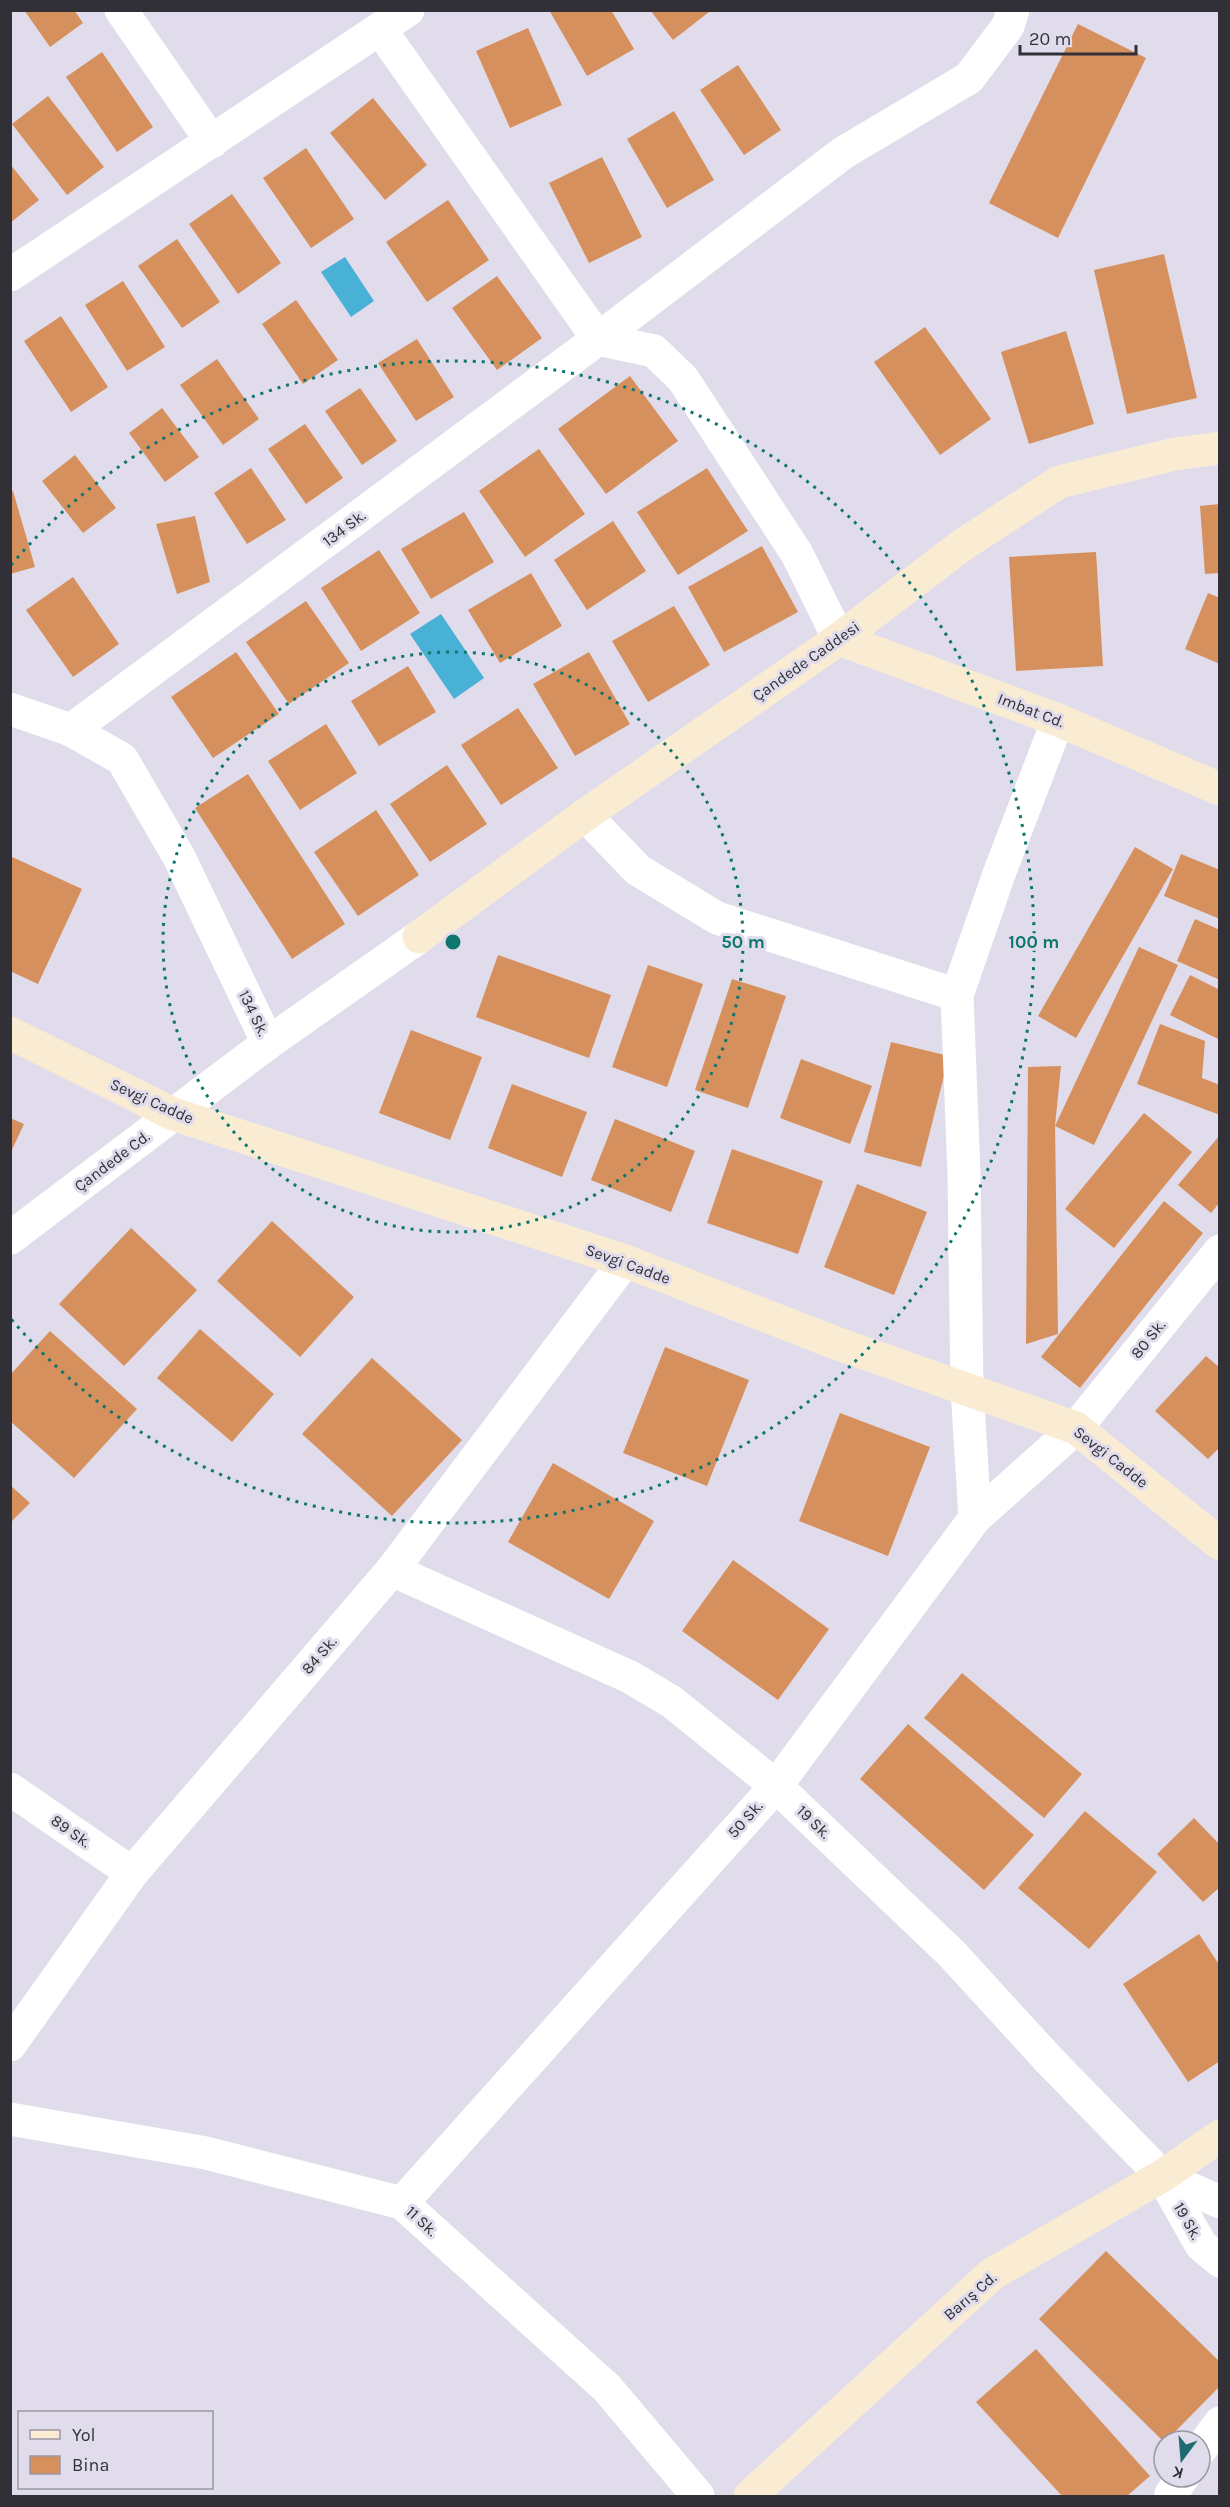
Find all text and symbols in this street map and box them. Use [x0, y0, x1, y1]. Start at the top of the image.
scale bar [1020, 18, 1136, 56]
text: 20 m [1029, 28, 1071, 50]
street label: 134 Sk. [319, 506, 369, 550]
street label: Çandede Caddesi [749, 617, 863, 705]
street label: Imbat Cd. [995, 689, 1067, 731]
text: 50 m [721, 931, 765, 953]
text: 100 m [1009, 931, 1059, 953]
centre of rings [443, 932, 463, 952]
street label: 134 Sk. [235, 987, 273, 1039]
street label: Sevgi Cadde [107, 1074, 197, 1128]
street label: Çandede Cd. [71, 1126, 154, 1196]
street label: Sevgi Cadde [583, 1240, 673, 1288]
street label: 80 Sk. [1127, 1316, 1170, 1362]
street label: Sevgi Cadde [1070, 1422, 1152, 1492]
street label: 84 Sk. [297, 1632, 341, 1678]
street label: 50 Sk. [723, 1796, 767, 1842]
street label: 19 Sk. [793, 1801, 835, 1843]
street label: 89 Sk. [47, 1810, 95, 1852]
street label: 19 Sk. [1170, 2199, 1206, 2243]
street label: 11 Sk. [402, 2202, 442, 2240]
street label: Barış Cd. [940, 2268, 1000, 2324]
legend [18, 2411, 213, 2489]
text: Yol [72, 2424, 96, 2446]
north arrow [1152, 2429, 1212, 2489]
text: Bina [72, 2454, 109, 2476]
text: K [1170, 2462, 1186, 2484]

